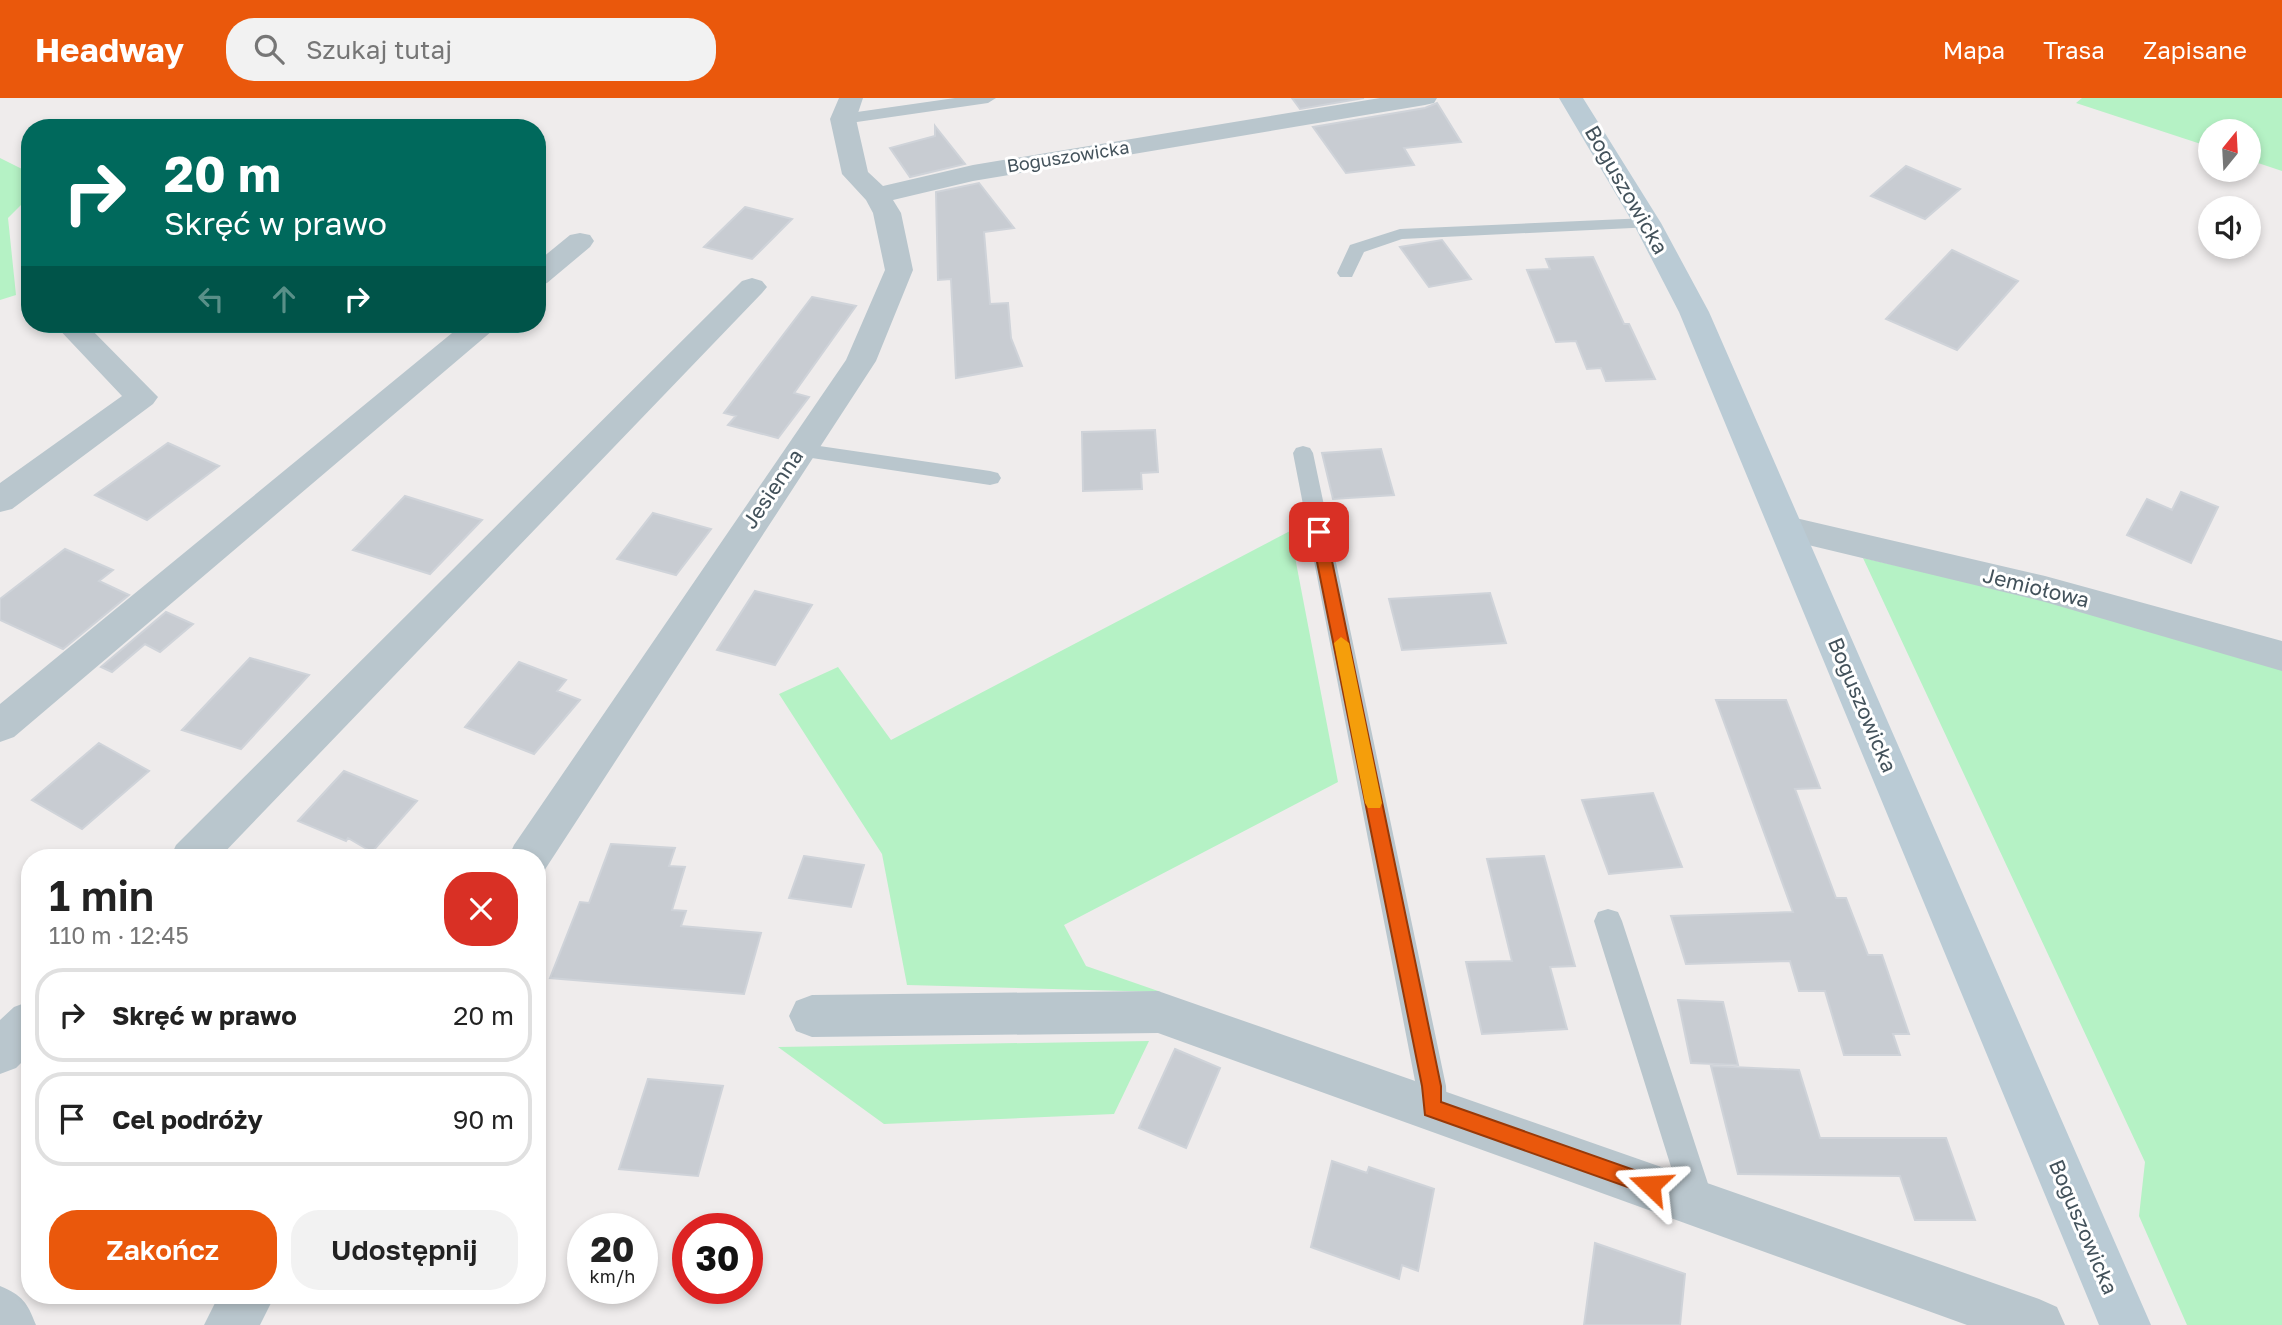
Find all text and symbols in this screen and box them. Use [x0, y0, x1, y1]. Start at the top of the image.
search box [226, 18, 716, 81]
text: Headway [35, 30, 184, 69]
icon: search [250, 30, 288, 68]
text: Szukaj tutaj [306, 34, 452, 65]
text: Mapa [1943, 35, 2005, 64]
text: Trasa [2043, 35, 2105, 64]
text: Zapisane [2143, 35, 2247, 64]
north arrow [2198, 119, 2261, 182]
map controls [2198, 119, 2261, 259]
street label: Boguszowicka [1580, 121, 1674, 258]
street label: Boguszowicka [1005, 135, 1131, 177]
text: 20 m [164, 144, 281, 203]
icon: right [49, 147, 140, 238]
button: sound [2198, 196, 2261, 259]
text: Skręć w prawo [164, 204, 387, 242]
icon: left [192, 280, 230, 318]
icon: ahead [265, 280, 303, 318]
icon: right [338, 280, 376, 318]
street label: Jesienna [736, 444, 808, 533]
pin [1289, 502, 1349, 562]
icon: arrive [1300, 513, 1338, 551]
street label: Jemiołowa [1980, 561, 2092, 613]
street label: Boguszowicka [1823, 633, 1903, 776]
text: 1 min [49, 870, 154, 920]
button: close [444, 872, 518, 946]
text: 110 m · 12:45 [49, 921, 189, 949]
icon: right [53, 996, 91, 1034]
text: Skręć w prawo [112, 1000, 297, 1031]
text: 20 m [453, 1000, 514, 1031]
icon: arrive [53, 1100, 91, 1138]
text: Cel podróży [112, 1104, 263, 1135]
text: 90 m [453, 1104, 514, 1135]
position arrow [1613, 1148, 1687, 1222]
street label: Boguszowicka [2044, 1155, 2124, 1298]
button: Zakończ [49, 1210, 277, 1290]
button: Udostępnij [291, 1210, 518, 1290]
speed limit sign: 30 [672, 1213, 763, 1304]
text: 20 [590, 1228, 635, 1270]
text: km/h [590, 1265, 635, 1287]

